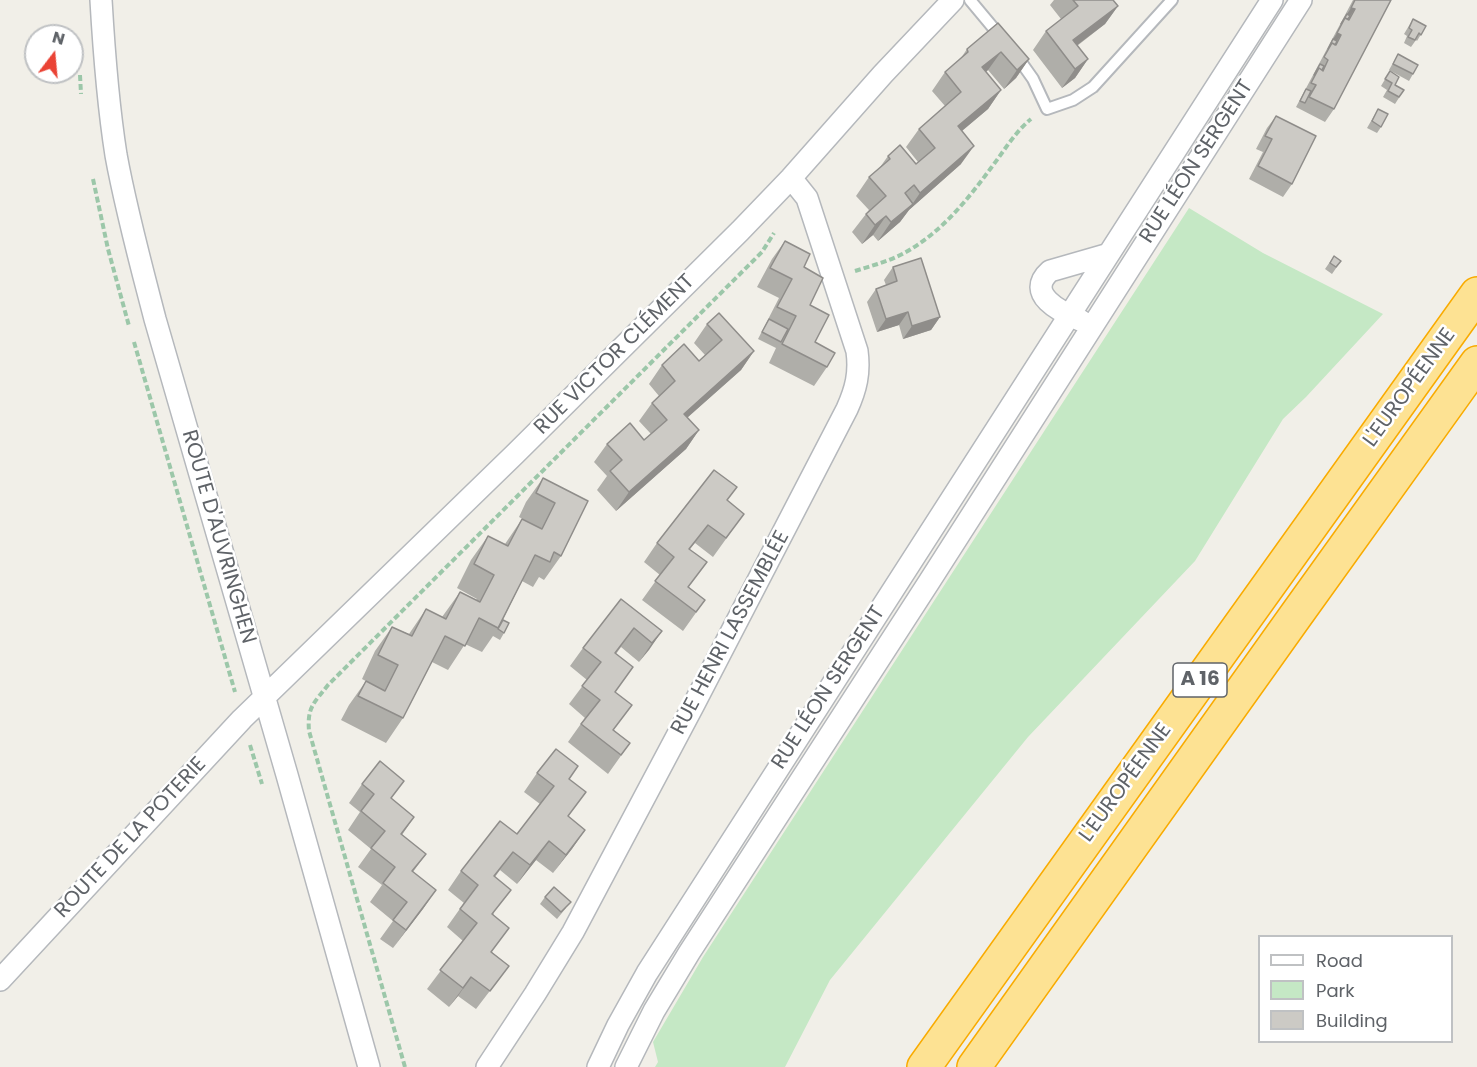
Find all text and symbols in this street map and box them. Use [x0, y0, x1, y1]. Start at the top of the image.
north arrow [24, 24, 84, 84]
text: N [50, 25, 68, 51]
street label: RUE LÉON SERGENT [1135, 76, 1259, 248]
street label: RUE VICTOR CLÉMENT [530, 270, 700, 440]
street label: L'EUROPÉENNE [1358, 324, 1462, 452]
street label: ROUTE D'AUVRINGHEN [175, 427, 261, 647]
street label: RUE HENRI LASSEMBLÉE [667, 527, 795, 739]
street label: RUE LÉON SERGENT [767, 602, 891, 774]
road number: A 16 [1173, 663, 1227, 697]
street label: L'EUROPÉENNE [1074, 719, 1178, 847]
street label: ROUTE DE LA POTERIE [50, 752, 212, 924]
legend [1258, 935, 1453, 1043]
text: Road [1316, 948, 1363, 973]
text: Park [1316, 978, 1355, 1003]
text: Building [1316, 1008, 1388, 1033]

